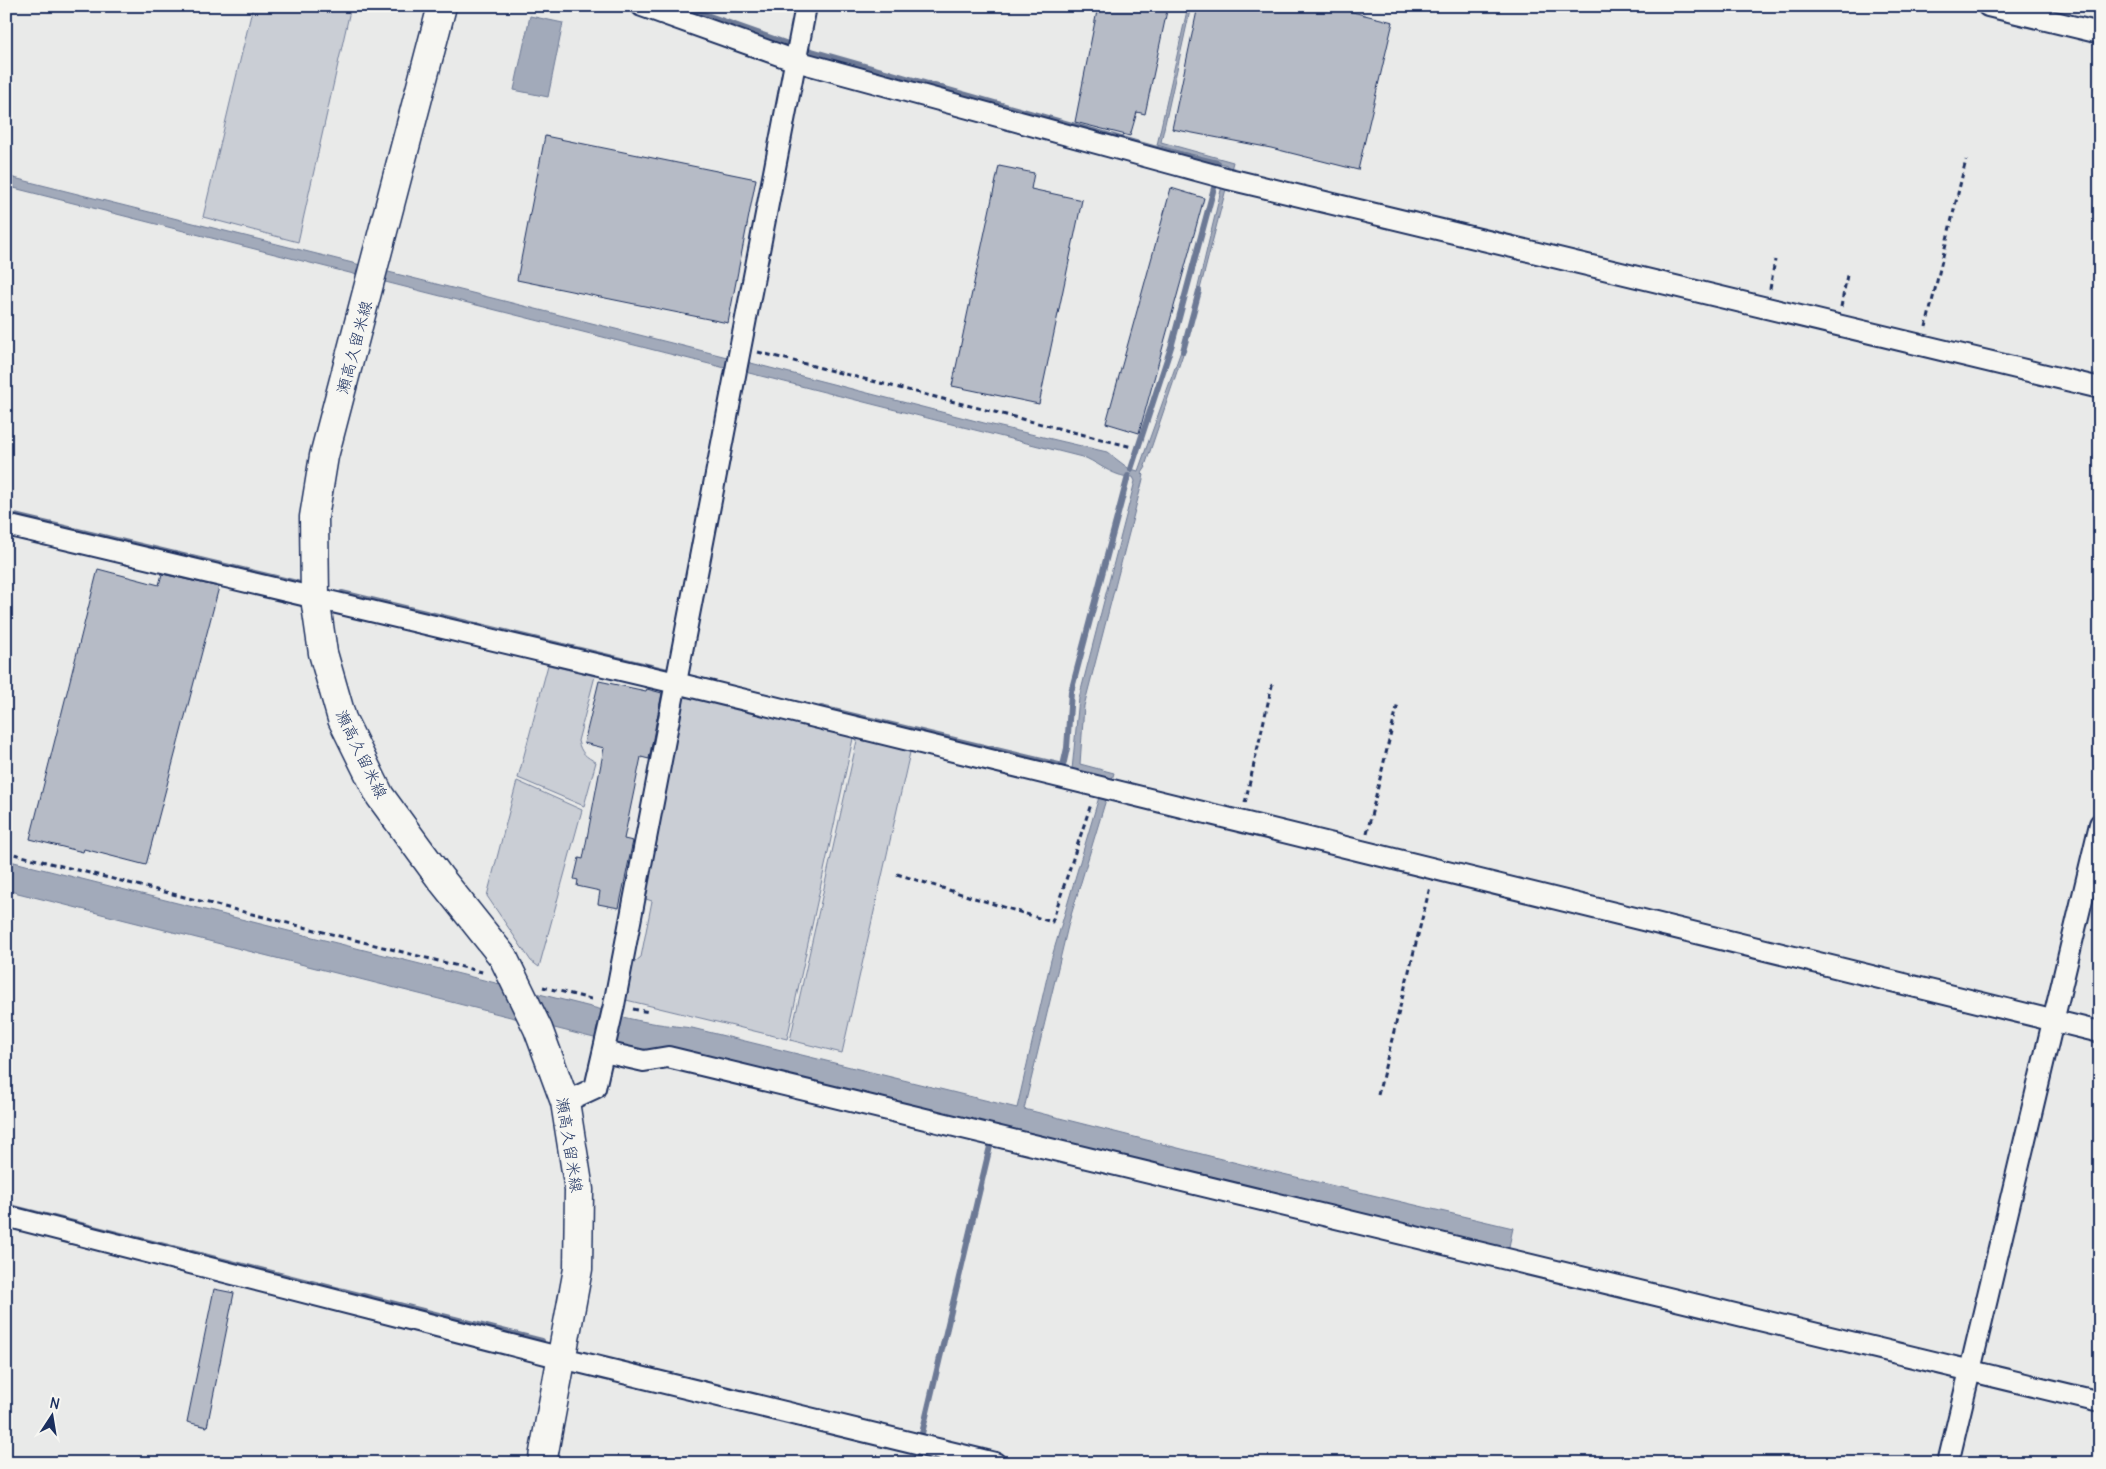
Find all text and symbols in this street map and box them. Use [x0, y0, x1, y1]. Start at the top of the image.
street label: 瀬高久留米線 [332, 298, 376, 396]
street label: 瀬高久留米線 [332, 706, 392, 802]
street label: 瀬高久留米線 [553, 1096, 587, 1194]
north arrow [28, 1392, 78, 1442]
text: N [48, 1393, 61, 1413]

